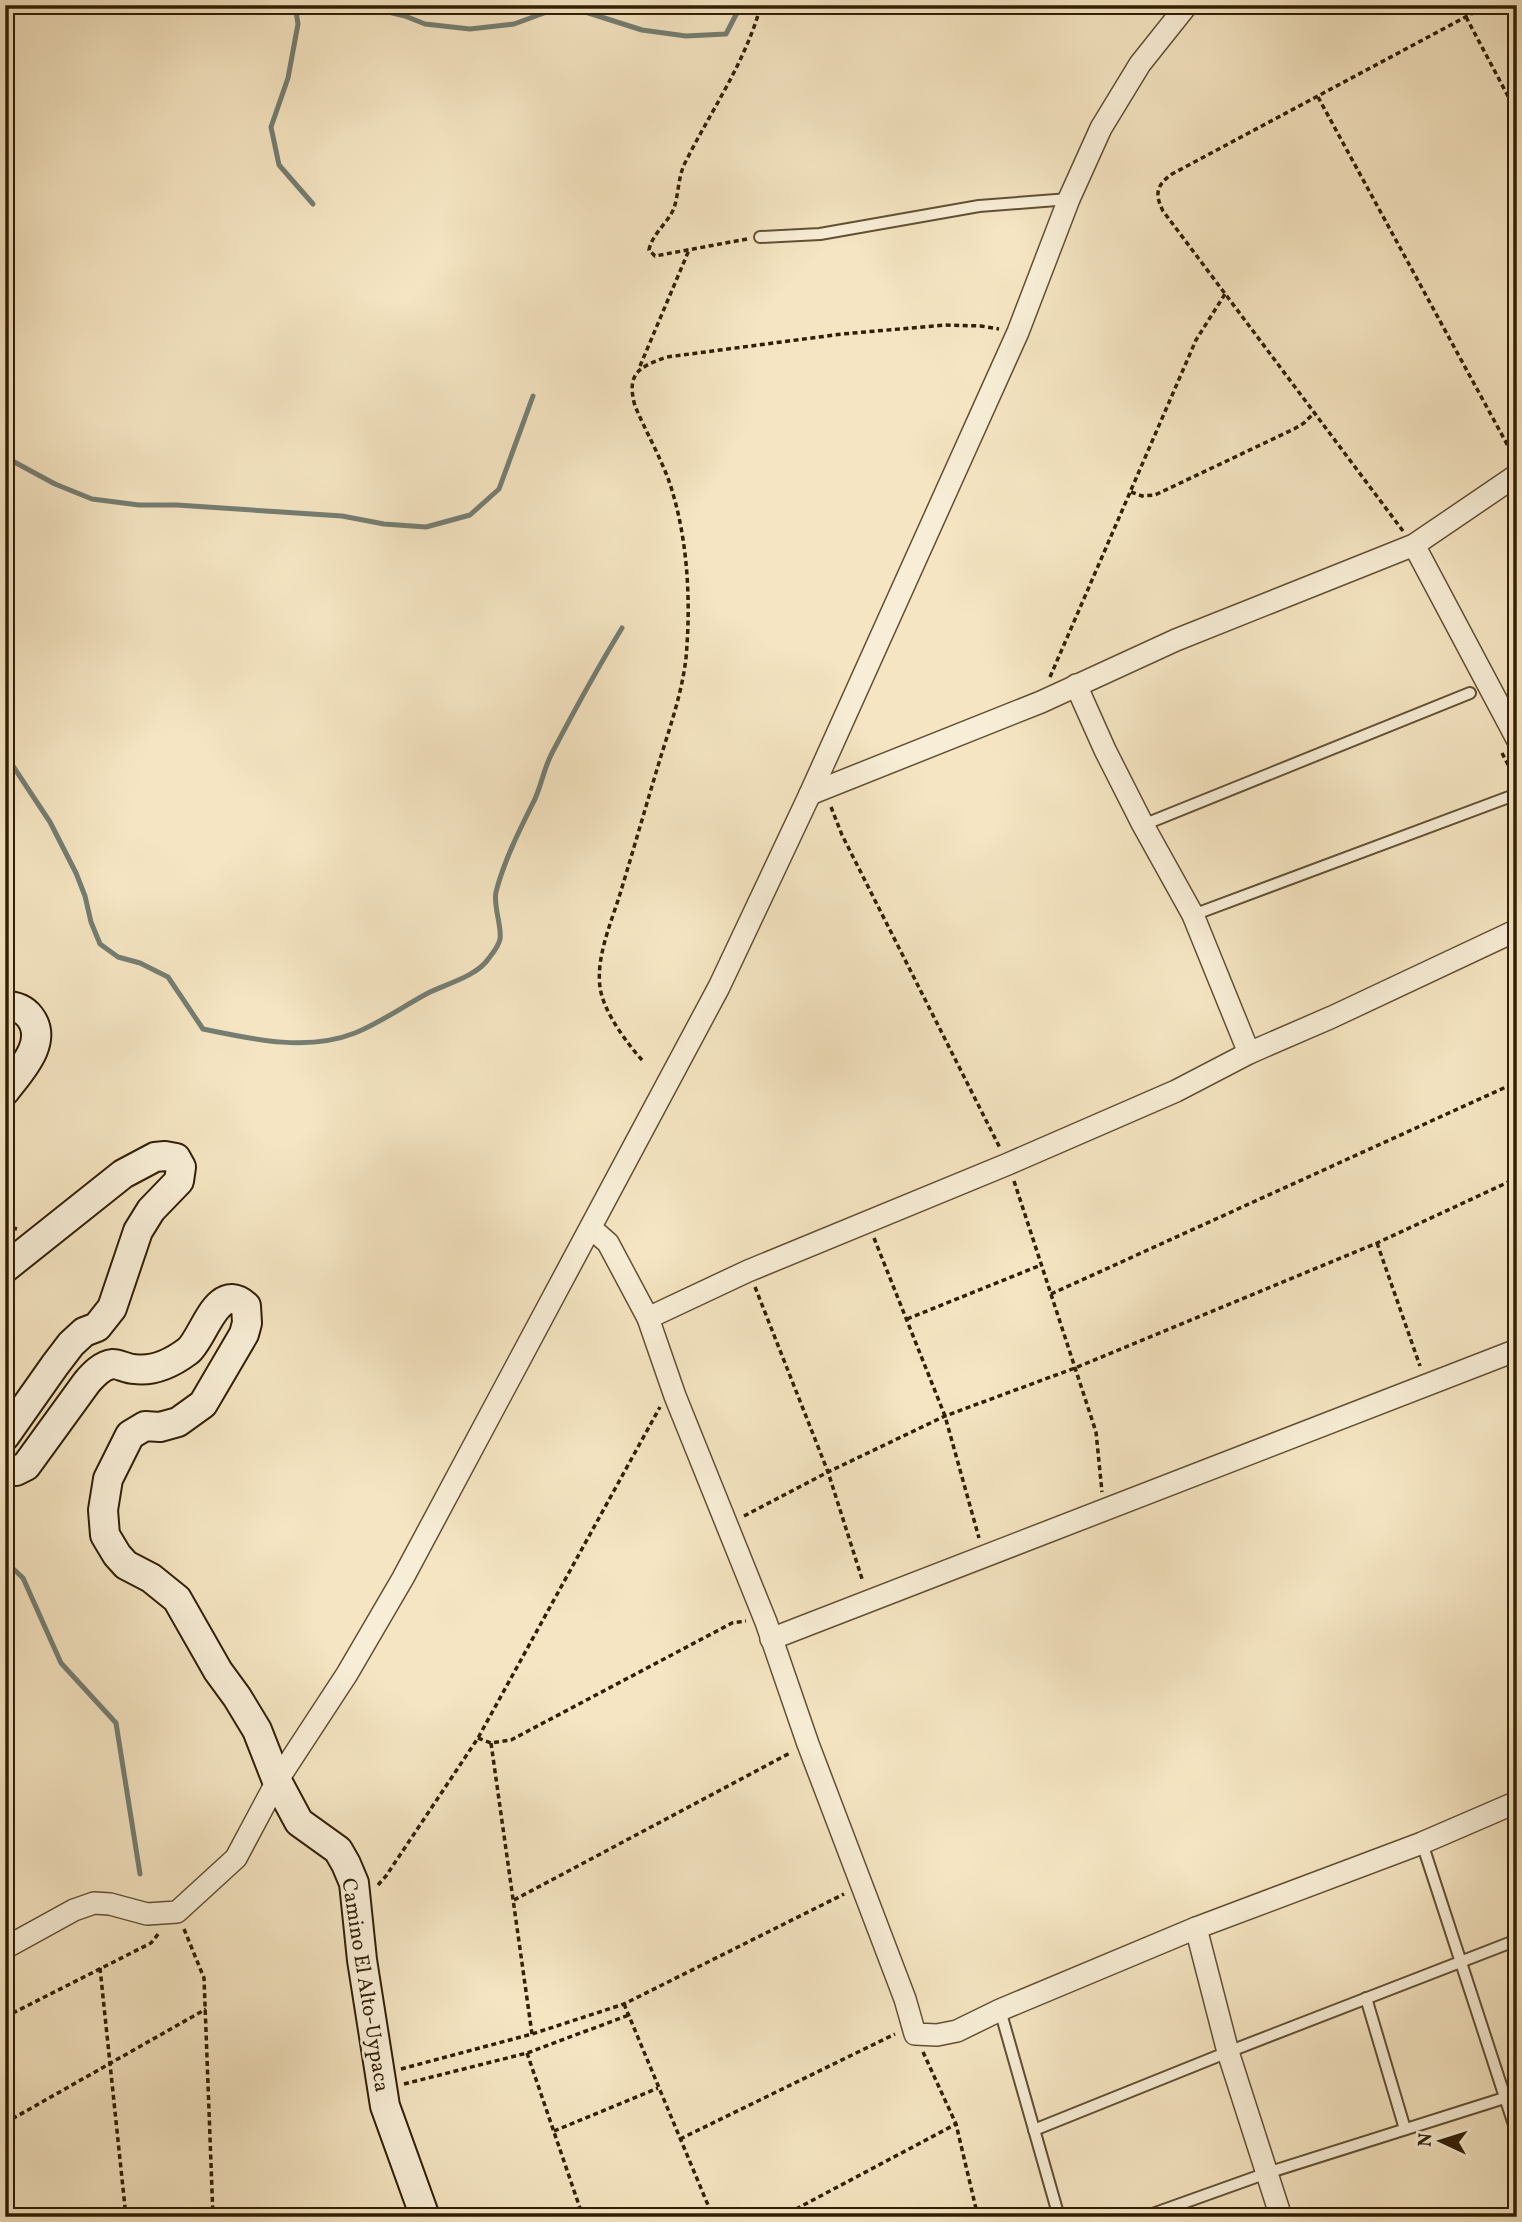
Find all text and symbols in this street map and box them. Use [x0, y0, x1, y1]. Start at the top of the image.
street label: Camino El Alto-Uypaca [333, 1876, 396, 2094]
north arrow [1406, 2106, 1476, 2176]
text: N [1413, 2132, 1440, 2148]

